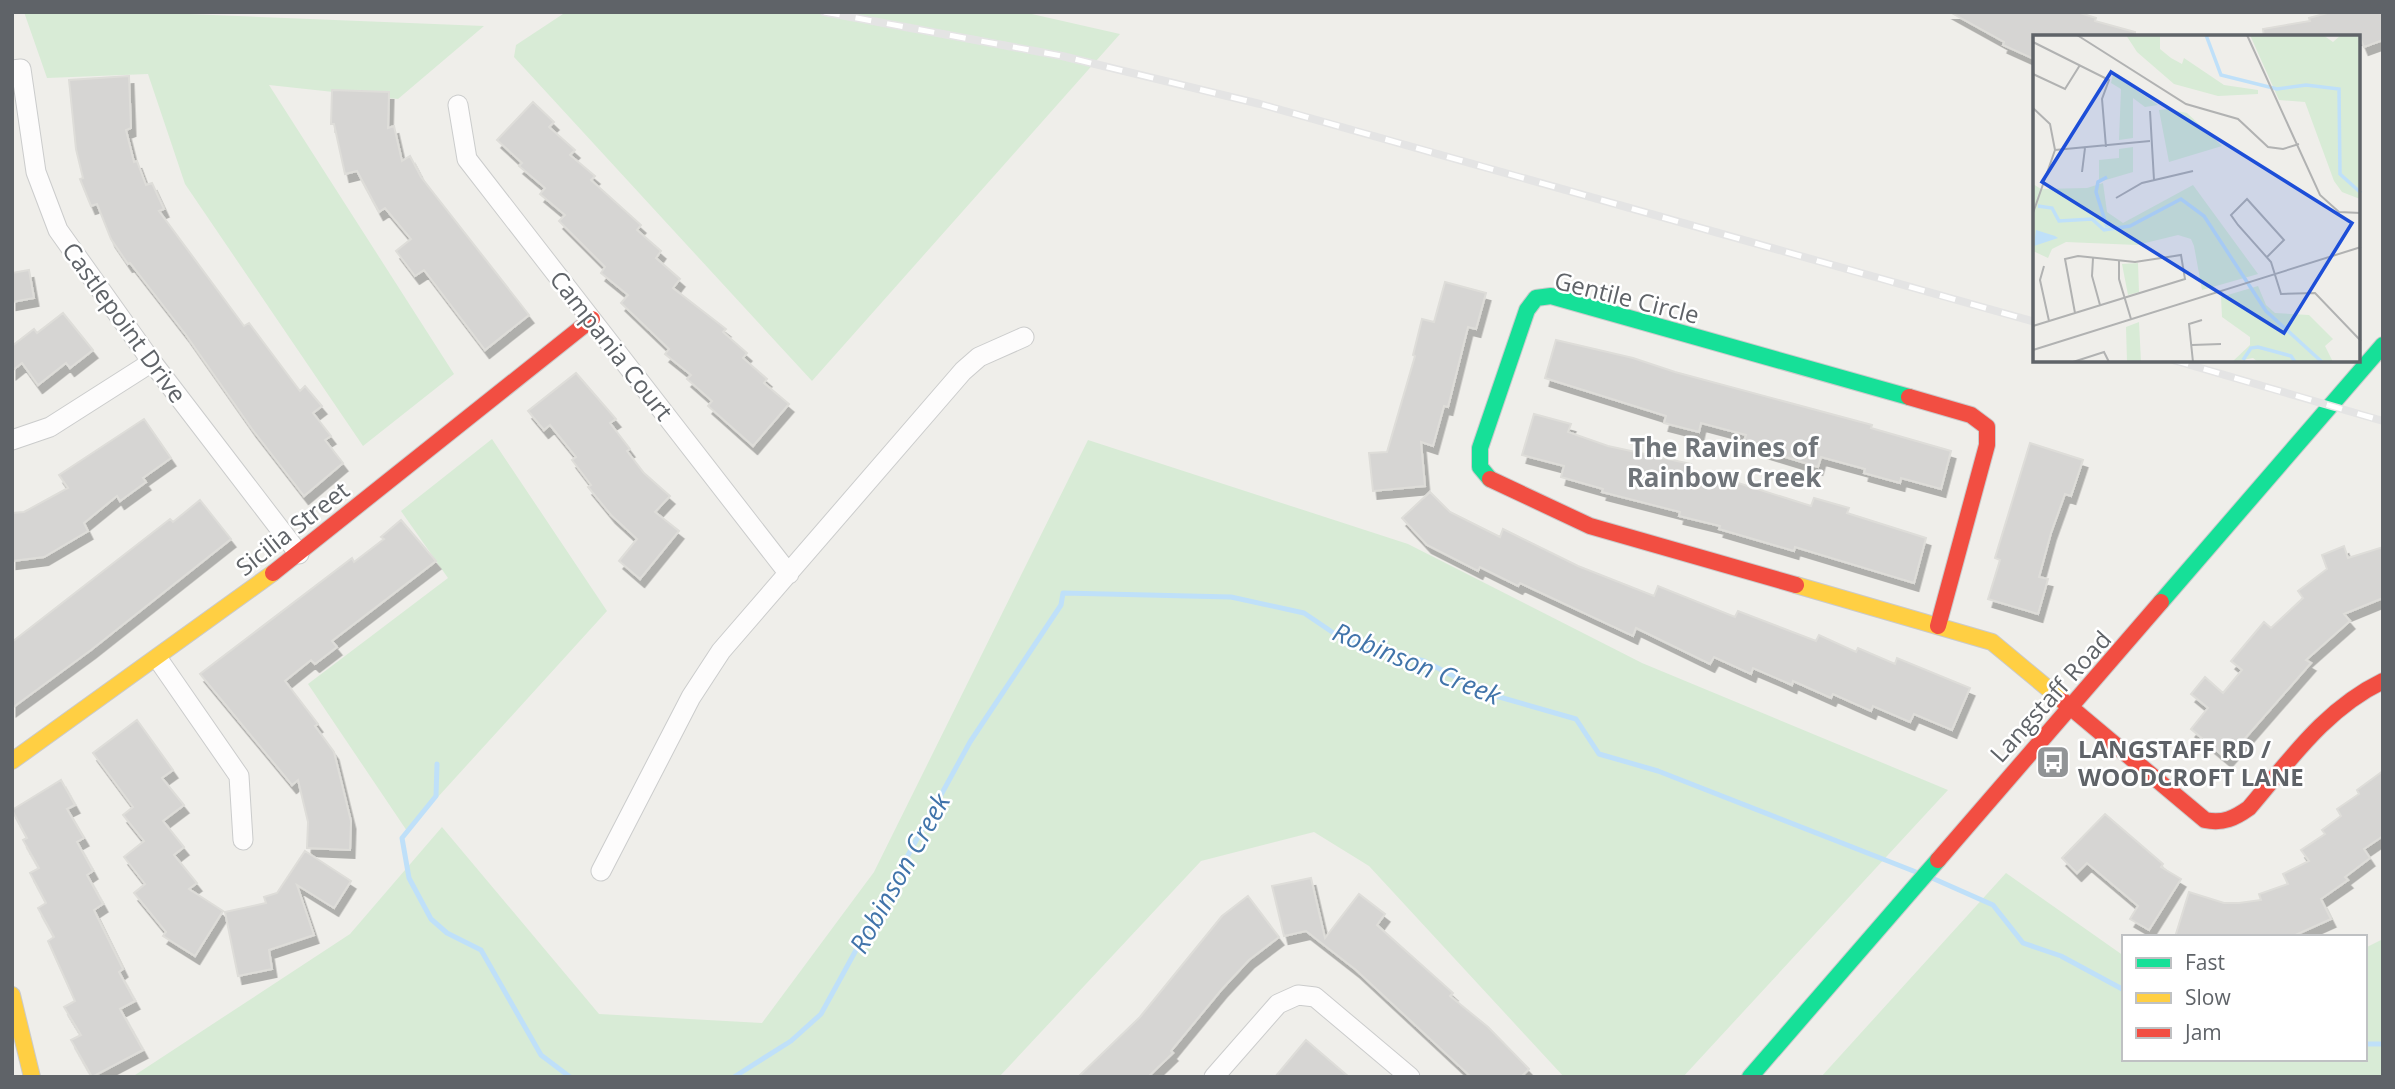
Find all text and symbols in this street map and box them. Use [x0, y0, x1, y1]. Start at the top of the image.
inset map [2033, 35, 2360, 362]
street label: Castlepoint Drive [55, 235, 195, 409]
street label: Campania Court [543, 263, 681, 427]
street label: Gentile Circle [1551, 263, 1703, 331]
district label: The Ravines of Rainbow Creek [1627, 429, 1822, 495]
street label: Sicilia Street [228, 473, 356, 583]
water label: Robinson Creek [1328, 613, 1507, 713]
street label: Langstaff Road [1982, 623, 2118, 769]
place label: LANGSTAFF RD / WOODCROFT LANE [2078, 732, 2304, 793]
bus stop icon: LANGSTAFF RD / WOODCROFT LANE [2034, 743, 2072, 781]
water label: Robinson Creek [840, 785, 958, 959]
legend [2122, 935, 2367, 1061]
text: Fast [2185, 948, 2225, 976]
text: Slow [2185, 983, 2231, 1011]
text: Jam [2183, 1018, 2222, 1046]

